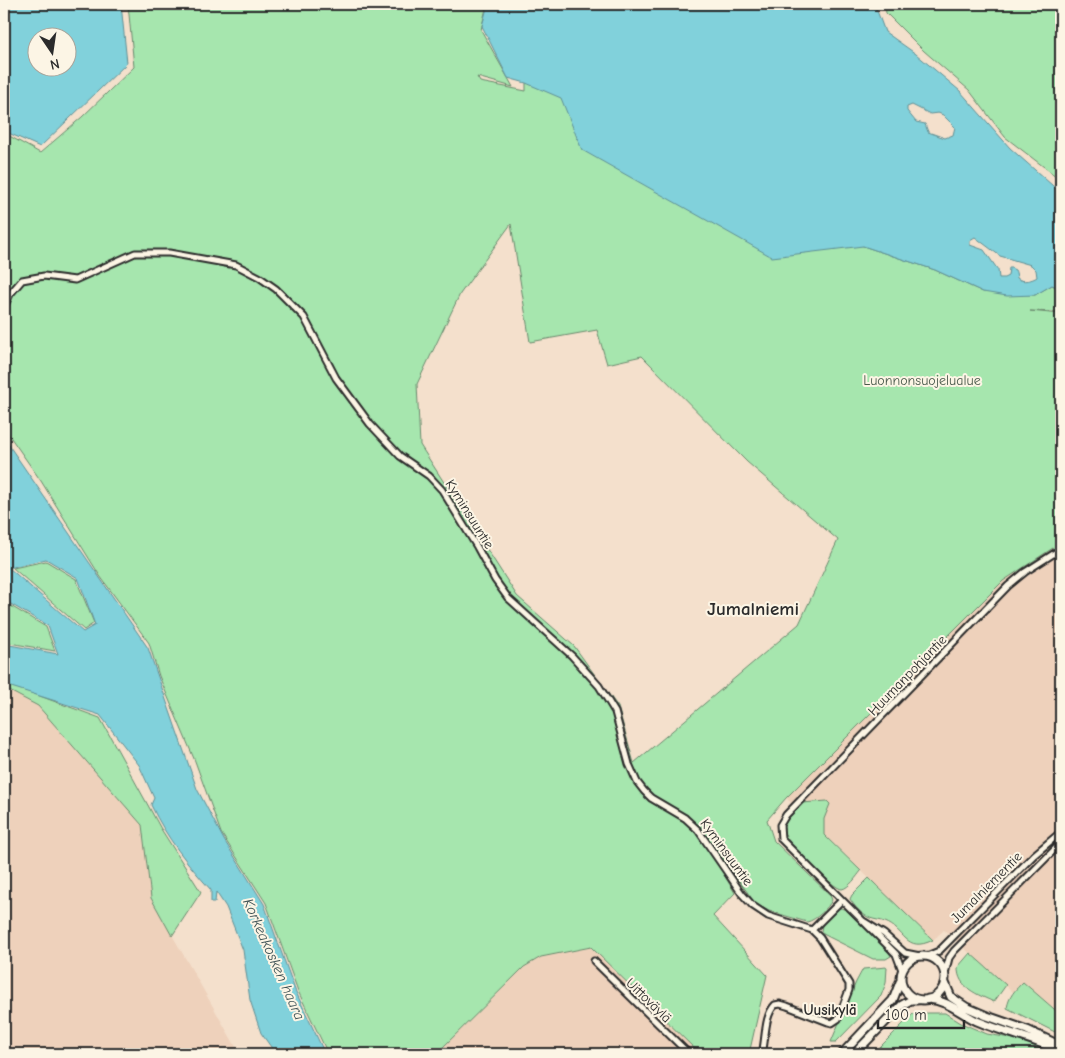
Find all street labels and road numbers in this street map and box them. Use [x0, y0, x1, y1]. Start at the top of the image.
street label: Kyminsuuntie [442, 476, 498, 552]
street label: Huumanpohjantie [864, 631, 950, 719]
street label: Kyminsuuntie [697, 815, 757, 889]
street label: Jumalniementie [947, 848, 1026, 927]
street label: Uittoväylä [622, 974, 675, 1026]

